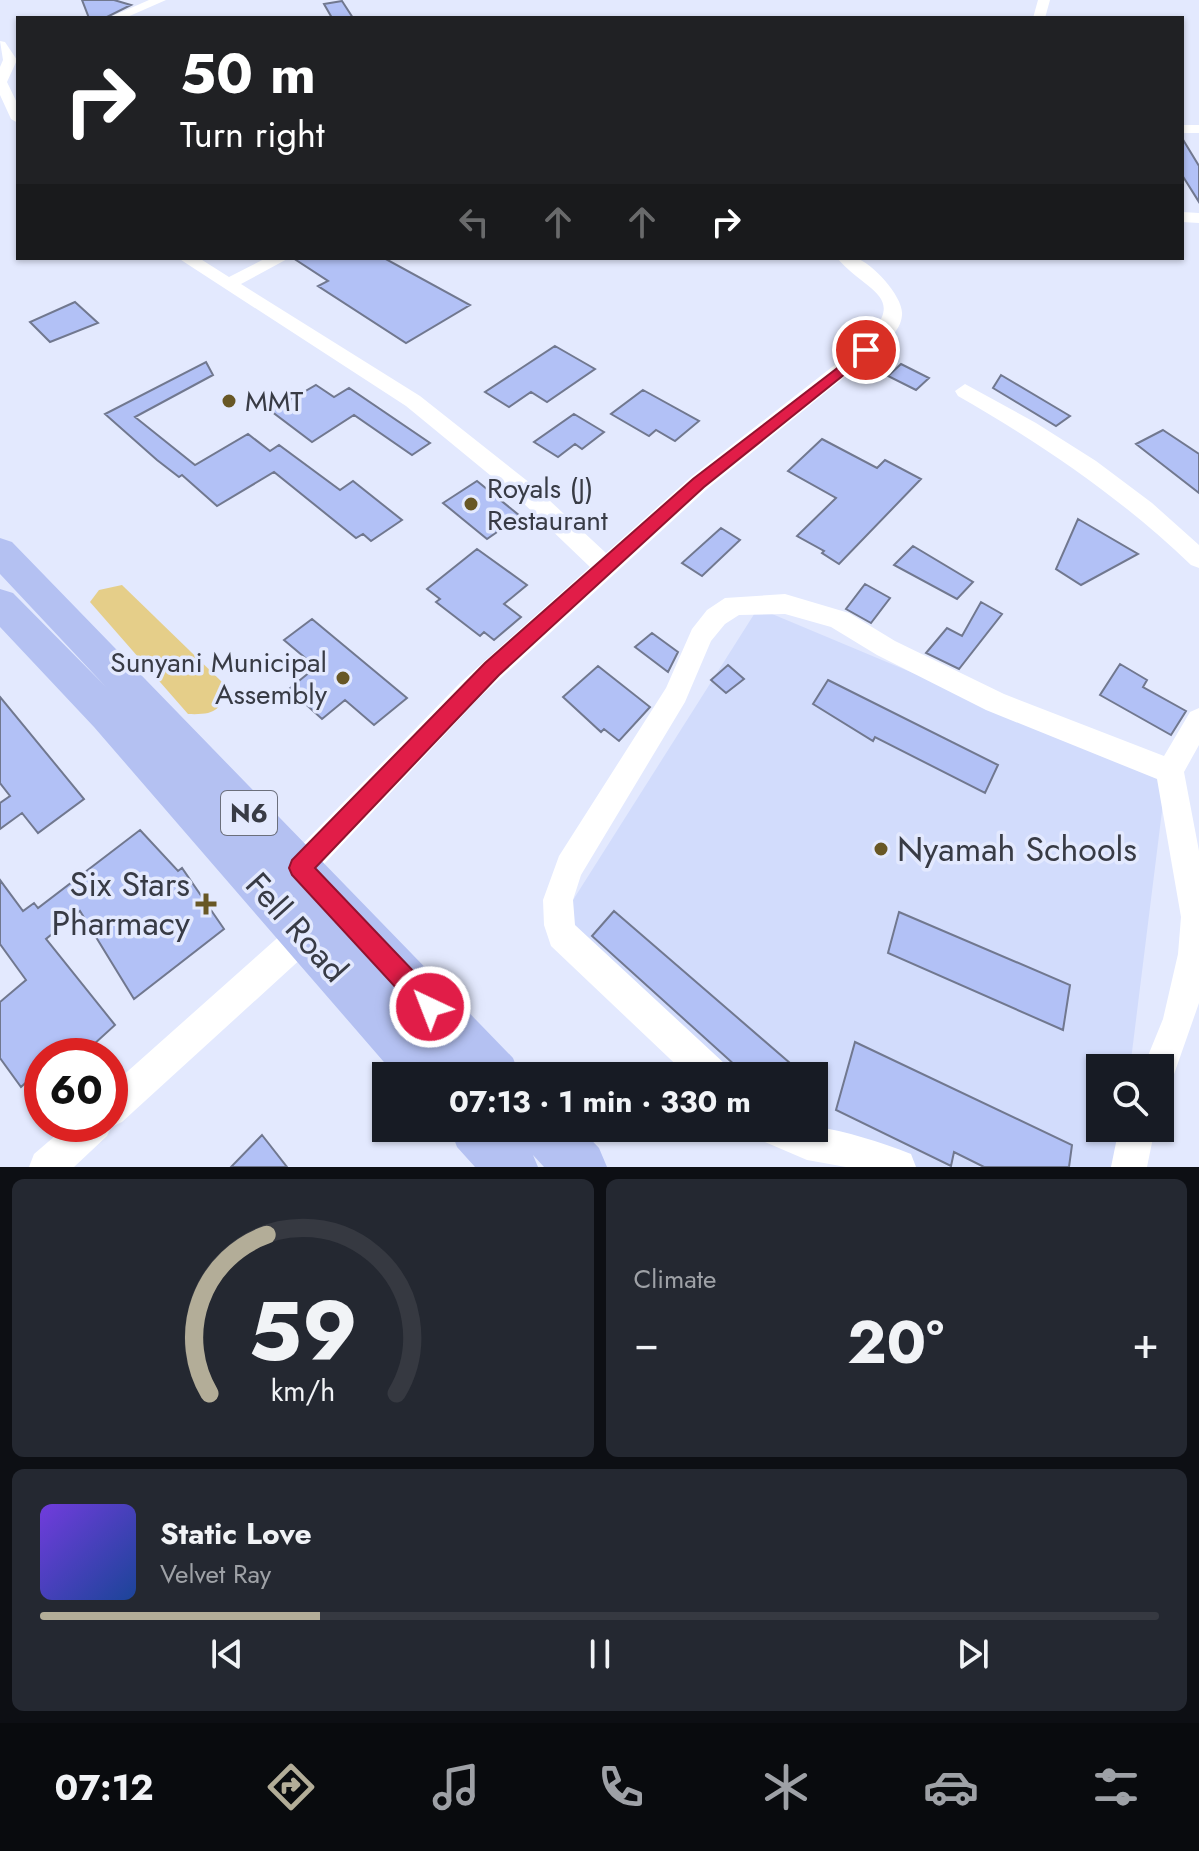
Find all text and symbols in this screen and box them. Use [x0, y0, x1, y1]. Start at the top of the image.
text: 50 m [180, 33, 316, 114]
icon: right [48, 48, 152, 152]
text: Turn right [180, 108, 325, 160]
icon: left [452, 200, 496, 244]
icon: ahead [536, 200, 580, 244]
icon: ahead [620, 200, 664, 244]
icon: right [704, 200, 748, 244]
pin [832, 316, 900, 384]
icon: arrive [844, 328, 888, 372]
place label: MMT [245, 381, 303, 422]
marker: MMT [220, 392, 238, 410]
place label: Royals (J) Restaurant [487, 468, 608, 541]
marker: Royals (J) Restaurant [462, 495, 480, 513]
place label: Sunyani Municipal Assembly [110, 642, 328, 715]
marker: Sunyani Municipal Assembly [334, 669, 352, 687]
road number: N6 [221, 791, 277, 835]
place label: Nyamah Schools [897, 825, 1137, 874]
marker: Nyamah Schools [872, 840, 890, 858]
place label: Six Stars Pharmacy [51, 860, 190, 948]
street label: Fell Road [234, 862, 359, 993]
marker: Six Stars Pharmacy [197, 895, 215, 913]
position arrow [388, 965, 472, 1049]
speed limit sign: 60 [24, 1038, 128, 1142]
map controls [1086, 1054, 1174, 1142]
button: search [1086, 1054, 1174, 1142]
text: 07:13 · 1 min · 330 m [449, 1080, 751, 1123]
text: Climate [634, 1260, 716, 1298]
text: 59 [248, 1271, 357, 1391]
text: 20° [847, 1299, 944, 1386]
text: − [634, 1311, 659, 1375]
text: + [1132, 1311, 1159, 1375]
text: km/h [270, 1370, 335, 1412]
text: Static Love [160, 1512, 312, 1555]
text: Velvet Ray [160, 1555, 271, 1593]
icon: previous [205, 1632, 249, 1676]
icon: pause [578, 1632, 622, 1676]
icon: next [951, 1632, 995, 1676]
icon: directions [263, 1759, 319, 1815]
icon: music [428, 1759, 484, 1815]
icon: phone [593, 1759, 649, 1815]
icon: climate [758, 1759, 814, 1815]
icon: car [923, 1759, 979, 1815]
icon: filters [1088, 1759, 1144, 1815]
text: 07:12 [55, 1761, 154, 1813]

